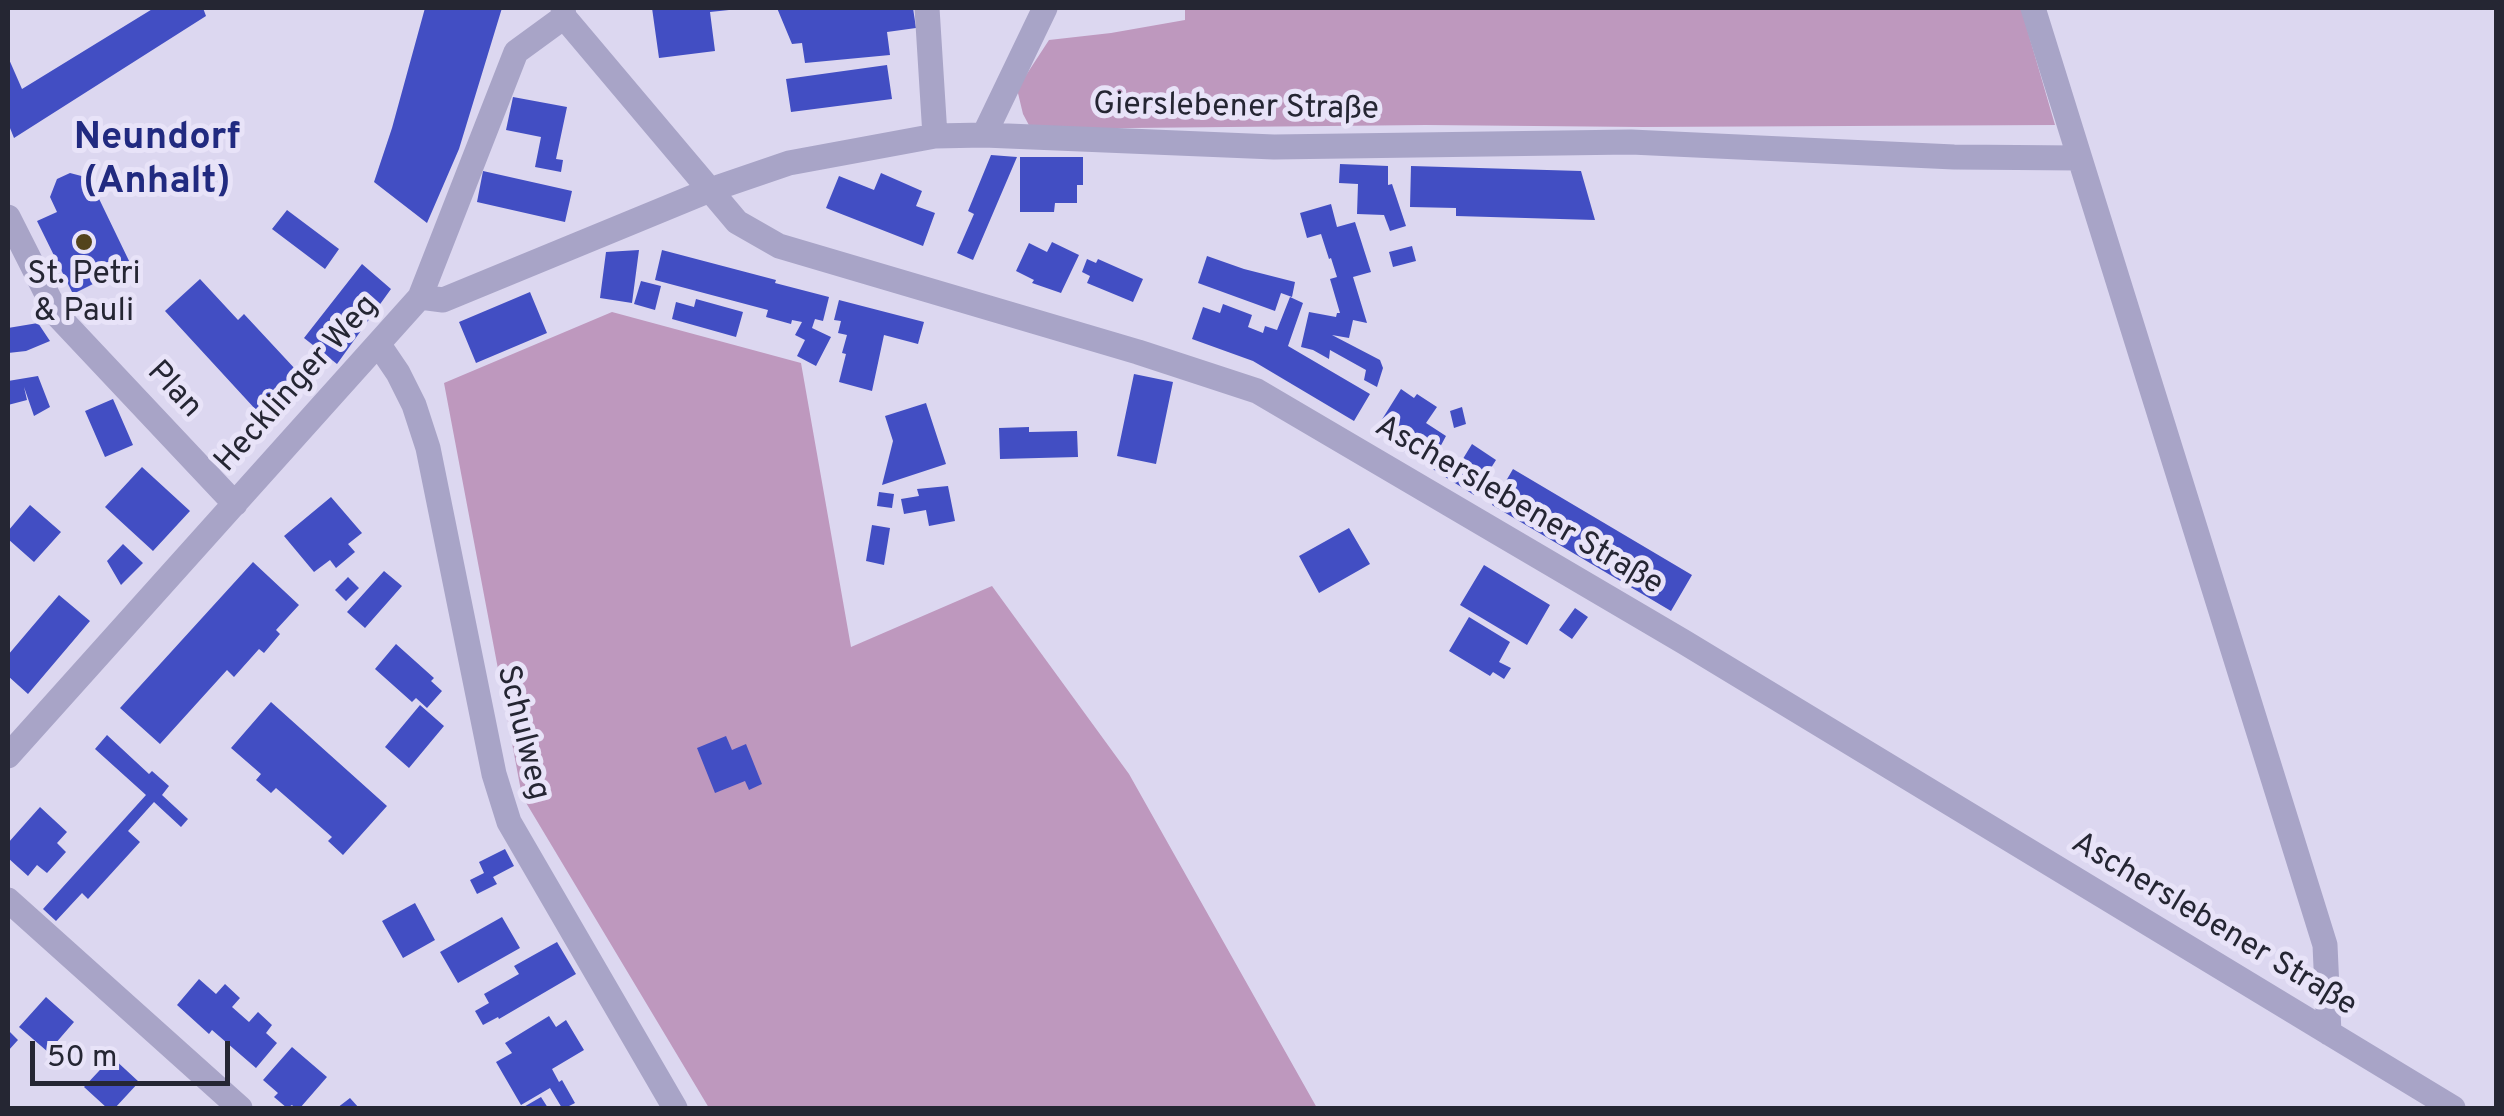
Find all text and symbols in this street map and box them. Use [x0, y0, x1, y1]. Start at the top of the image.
street label: Gierslebener Straße [1093, 87, 1379, 131]
district label: Neundorf (Anhalt) [74, 117, 240, 206]
marker: St. Petri & Pauli [73, 231, 95, 253]
place label: St. Petri & Pauli [27, 258, 141, 333]
street label: Hecklinger Weg [208, 288, 388, 482]
street label: Plan [137, 355, 209, 427]
street label: Ascherslebener Straße [1367, 409, 1669, 605]
street label: Schulweg [486, 662, 556, 804]
street label: Ascherslebener Straße [2063, 826, 2363, 1026]
scale bar [35, 1021, 235, 1083]
text: 50 m [47, 1040, 117, 1077]

